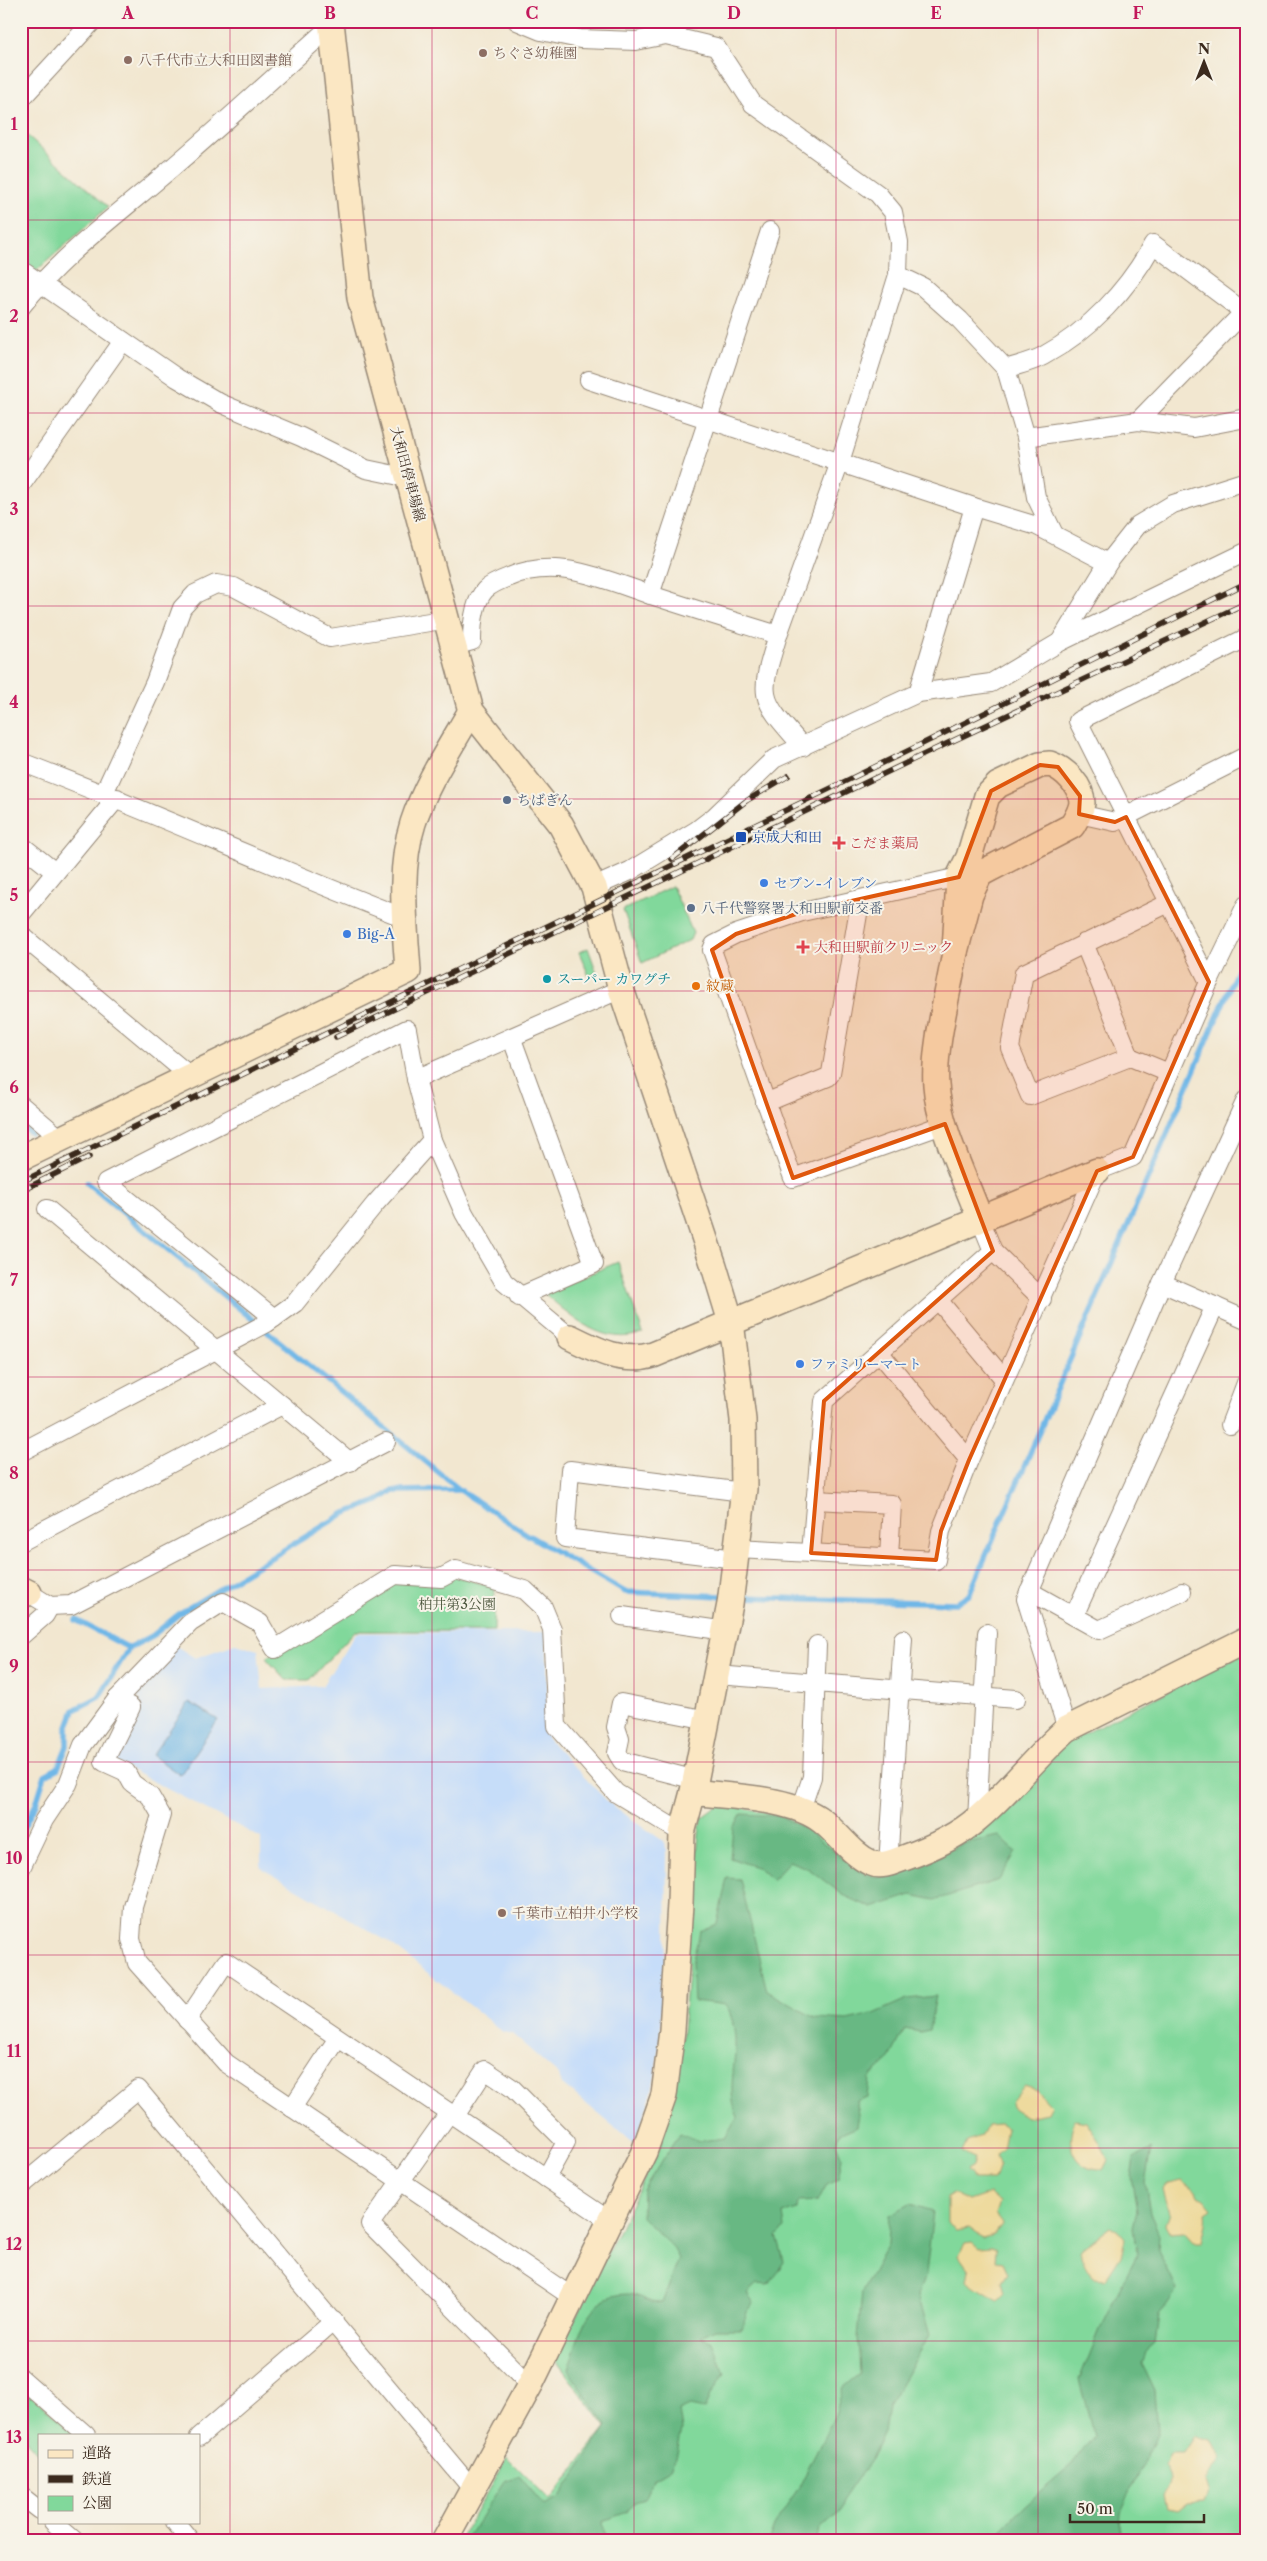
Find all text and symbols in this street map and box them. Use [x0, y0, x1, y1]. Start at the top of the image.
text: A [121, 3, 135, 23]
text: B [324, 3, 336, 23]
text: C [526, 3, 538, 23]
text: D [727, 3, 741, 23]
text: E [930, 3, 942, 23]
text: F [1133, 3, 1144, 23]
north arrow [1180, 38, 1230, 88]
text: N [1198, 40, 1210, 58]
place label: ちぐさ幼稚園 [493, 44, 577, 62]
marker: ちぐさ幼稚園 [477, 47, 489, 59]
place label: 八千代市立大和田図書館 [138, 51, 292, 69]
marker: 八千代市立大和田図書館 [122, 54, 134, 66]
text: 1 [10, 114, 18, 134]
text: 2 [9, 306, 19, 326]
street label: 大和田停車場線 [387, 424, 429, 524]
text: 3 [9, 499, 19, 519]
text: 4 [9, 692, 19, 712]
place label: ちばぎん [517, 791, 573, 809]
marker: ちばぎん [501, 794, 513, 806]
place label: 京成大和田 [752, 828, 822, 846]
marker: 京成大和田 [734, 830, 748, 844]
place label: こだま薬局 [849, 834, 919, 852]
marker: こだま薬局 [833, 837, 845, 849]
place label: セブン-イレブン [774, 874, 877, 892]
marker: セブン-イレブン [758, 877, 770, 889]
text: 5 [10, 885, 19, 905]
place label: 八千代警察署大和田駅前交番 [701, 899, 883, 917]
marker: 八千代警察署大和田駅前交番 [685, 902, 697, 914]
place label: Big-A [357, 925, 395, 943]
marker: Big-A [341, 928, 353, 940]
place label: 大和田駅前クリニック [814, 938, 953, 956]
marker: 大和田駅前クリニック [796, 940, 810, 954]
place label: スーパー カワグチ [557, 970, 671, 988]
marker: スーパー カワグチ [541, 973, 553, 985]
place label: 紋蔵 [706, 977, 734, 995]
marker: 紋蔵 [690, 980, 702, 992]
text: 6 [9, 1077, 19, 1097]
text: 7 [10, 1270, 19, 1290]
place label: ファミリーマート [810, 1355, 922, 1373]
marker: ファミリーマート [794, 1358, 806, 1370]
text: 8 [9, 1463, 19, 1483]
park label: 柏井第3公園 [418, 1595, 496, 1613]
text: 9 [9, 1656, 19, 1676]
text: 10 [5, 1848, 23, 1868]
place label: 千葉市立柏井小学校 [512, 1904, 638, 1922]
marker: 千葉市立柏井小学校 [496, 1907, 508, 1919]
text: 11 [7, 2041, 22, 2061]
text: 12 [6, 2234, 22, 2254]
text: 13 [6, 2427, 22, 2447]
legend [38, 2434, 200, 2524]
text: 道路 [82, 2443, 112, 2462]
text: 鉄道 [82, 2469, 112, 2488]
scale bar [1070, 2491, 1203, 2523]
text: 公園 [82, 2493, 112, 2512]
text: 50 m [1077, 2499, 1113, 2518]

